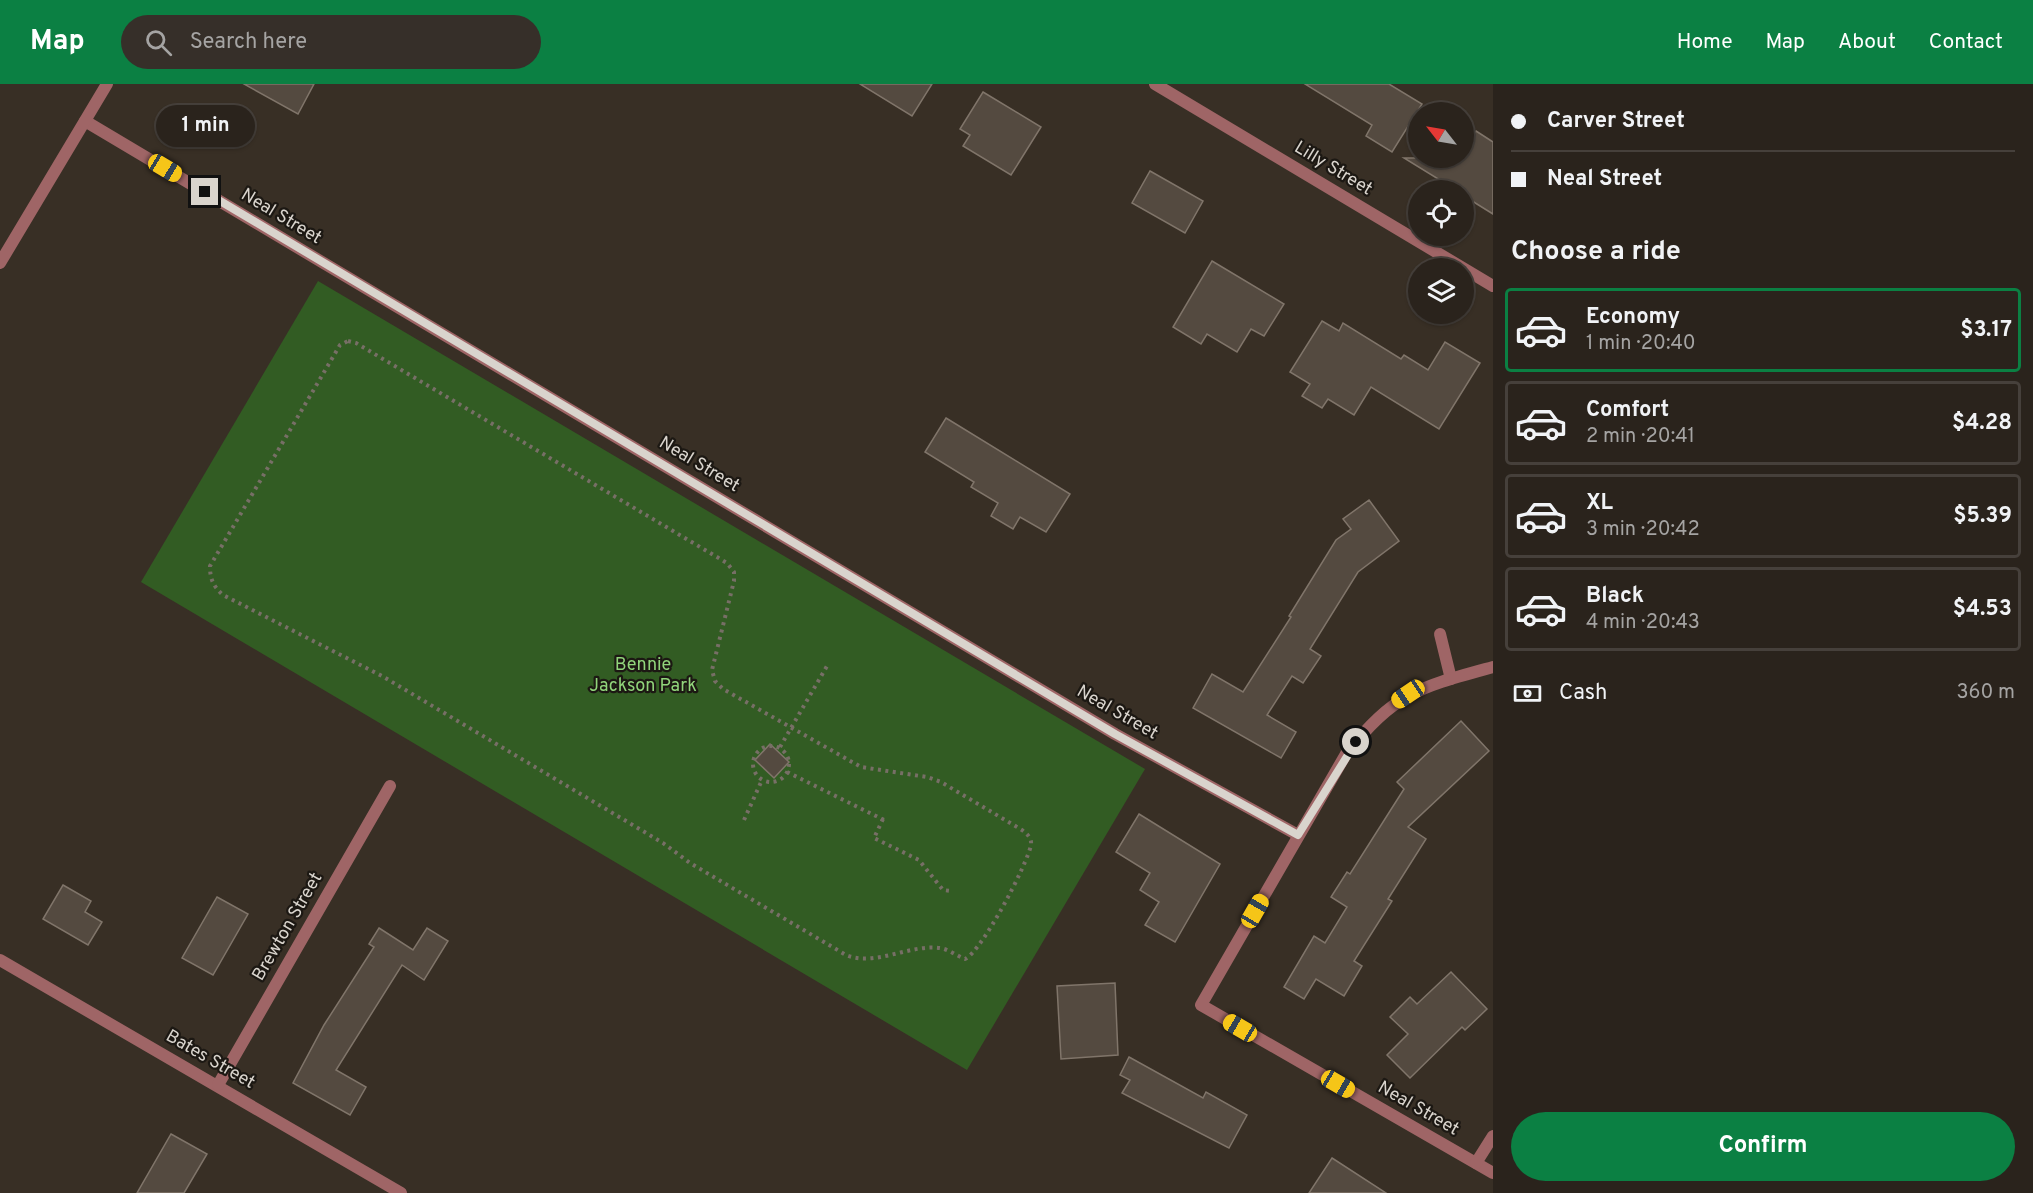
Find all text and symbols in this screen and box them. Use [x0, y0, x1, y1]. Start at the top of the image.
search box [121, 15, 541, 69]
text: Map [30, 24, 85, 60]
icon: search [142, 26, 175, 59]
text: Search here [190, 29, 307, 56]
text: Home [1677, 29, 1733, 56]
text: Map [1766, 29, 1805, 56]
text: About [1838, 29, 1896, 56]
text: Contact [1929, 29, 2003, 56]
north arrow [1408, 102, 1474, 168]
map controls [1408, 102, 1474, 324]
callout: 1 min [156, 105, 254, 147]
text: Carver Street [1547, 108, 1685, 135]
text: 1 min [181, 113, 230, 139]
street label: Lilly Street [1290, 137, 1376, 201]
car [145, 151, 185, 185]
text: Neal Street [1547, 166, 1662, 193]
route end [191, 178, 218, 205]
button: locate [1408, 180, 1474, 246]
street label: Neal Street [236, 184, 326, 250]
text: Choose a ride [1511, 235, 1681, 269]
button: layers [1408, 258, 1474, 324]
icon: car [1514, 303, 1568, 357]
text: Economy [1586, 304, 1680, 331]
text: $3.17 [1960, 317, 2012, 344]
text: 1 min · 20:40 [1586, 331, 1696, 357]
icon: car [1514, 396, 1568, 450]
text: Comfort [1586, 397, 1669, 424]
text: $4.28 [1952, 410, 2012, 437]
text: 2 min · 20:41 [1586, 424, 1695, 450]
street label: Neal Street [654, 432, 744, 498]
icon: car [1514, 489, 1568, 543]
text: XL [1586, 490, 1613, 517]
text: $5.39 [1953, 503, 2012, 530]
text: 3 min · 20:42 [1586, 517, 1700, 543]
icon: car [1514, 582, 1568, 636]
text: Black [1586, 583, 1644, 610]
text: $4.53 [1953, 596, 2012, 623]
text: 4 min · 20:43 [1586, 610, 1700, 636]
park label: Bennie Jackson Park [589, 654, 697, 698]
car [1388, 676, 1428, 712]
icon: cash [1511, 677, 1544, 710]
street label: Neal Street [1072, 680, 1162, 746]
text: Cash [1559, 680, 1608, 707]
text: 360 m [1957, 680, 2015, 706]
route start [1342, 728, 1369, 755]
street label: Brewton Street [248, 869, 328, 985]
car [1238, 891, 1272, 931]
car [1220, 1011, 1260, 1045]
street label: Bates Street [161, 1025, 259, 1095]
car [1318, 1067, 1358, 1101]
street label: Neal Street [1373, 1076, 1463, 1142]
button: Confirm [1511, 1112, 2015, 1181]

